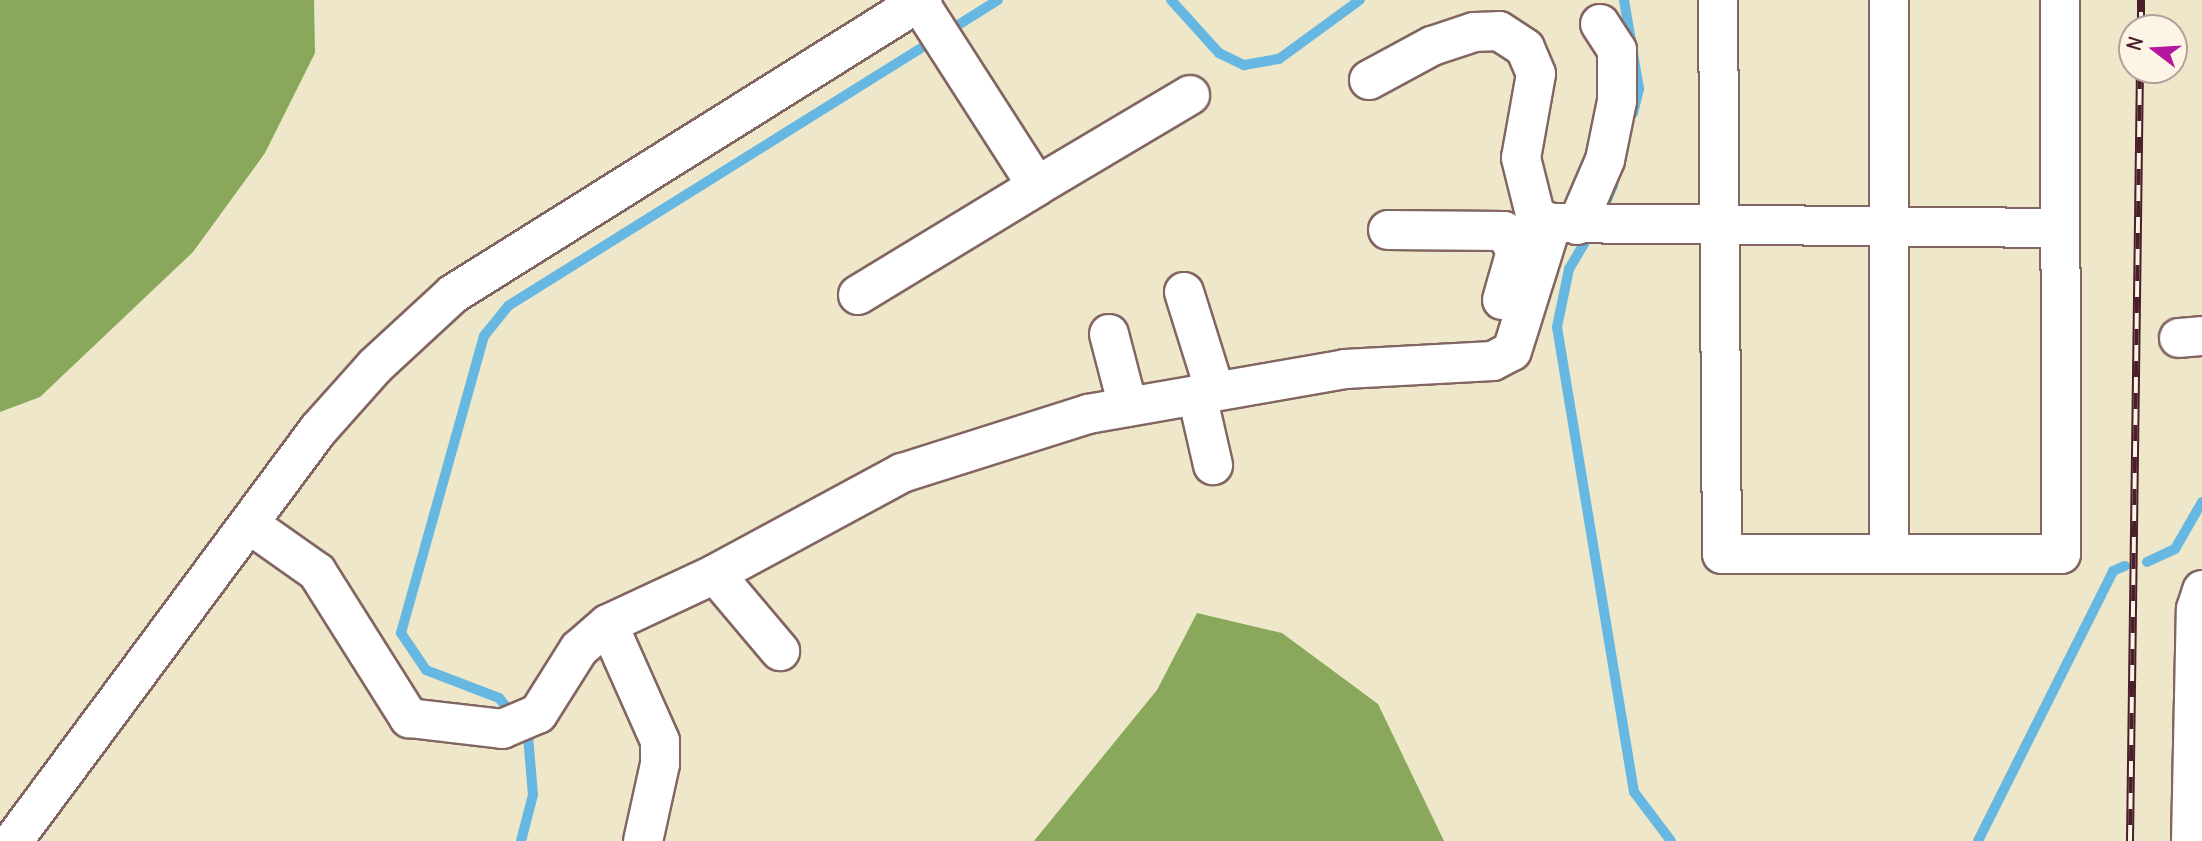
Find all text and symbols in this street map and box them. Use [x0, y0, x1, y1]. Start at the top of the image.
north arrow [2118, 14, 2188, 84]
text: N [2121, 34, 2148, 53]

